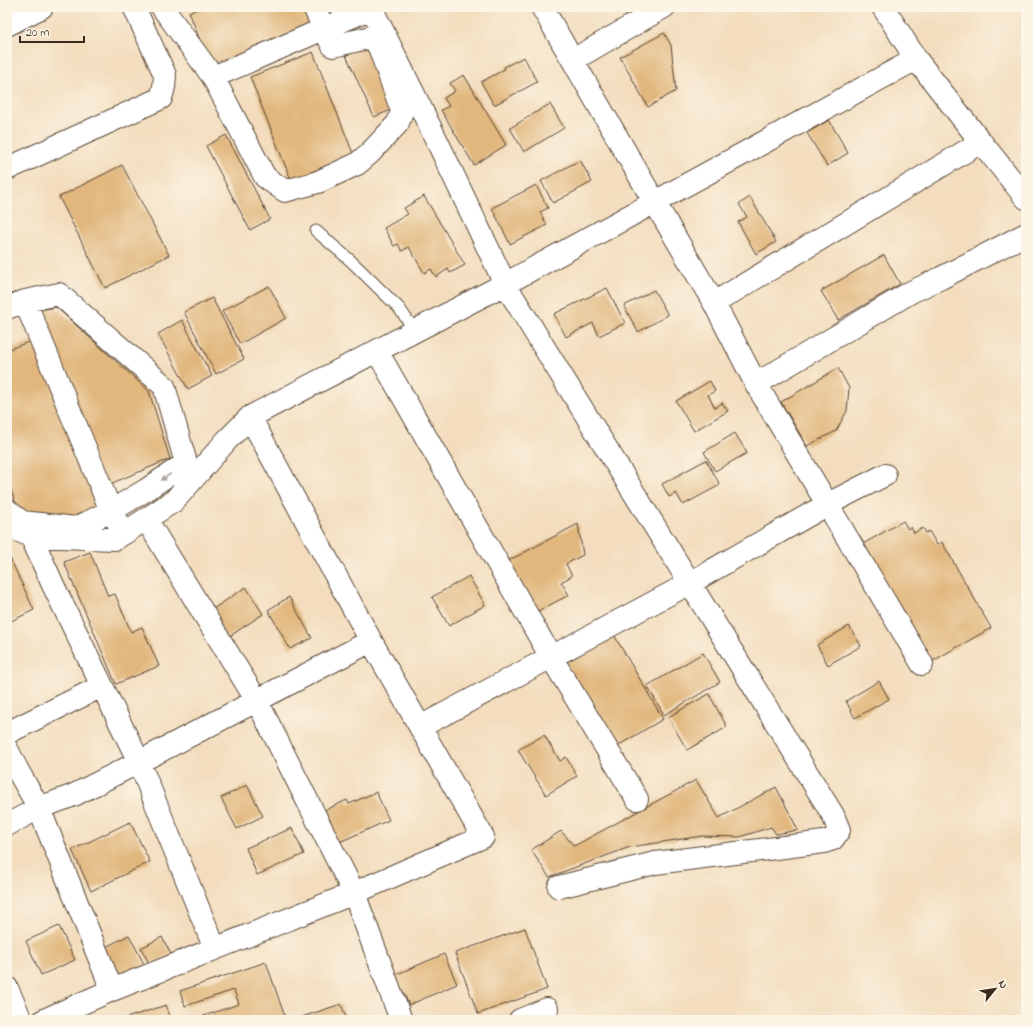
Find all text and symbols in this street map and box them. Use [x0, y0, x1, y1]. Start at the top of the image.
scale bar [20, 18, 84, 44]
text: 20 m [26, 24, 49, 42]
one-way arrow [160, 473, 171, 481]
north arrow [975, 969, 1015, 1009]
text: N [994, 977, 1012, 992]

